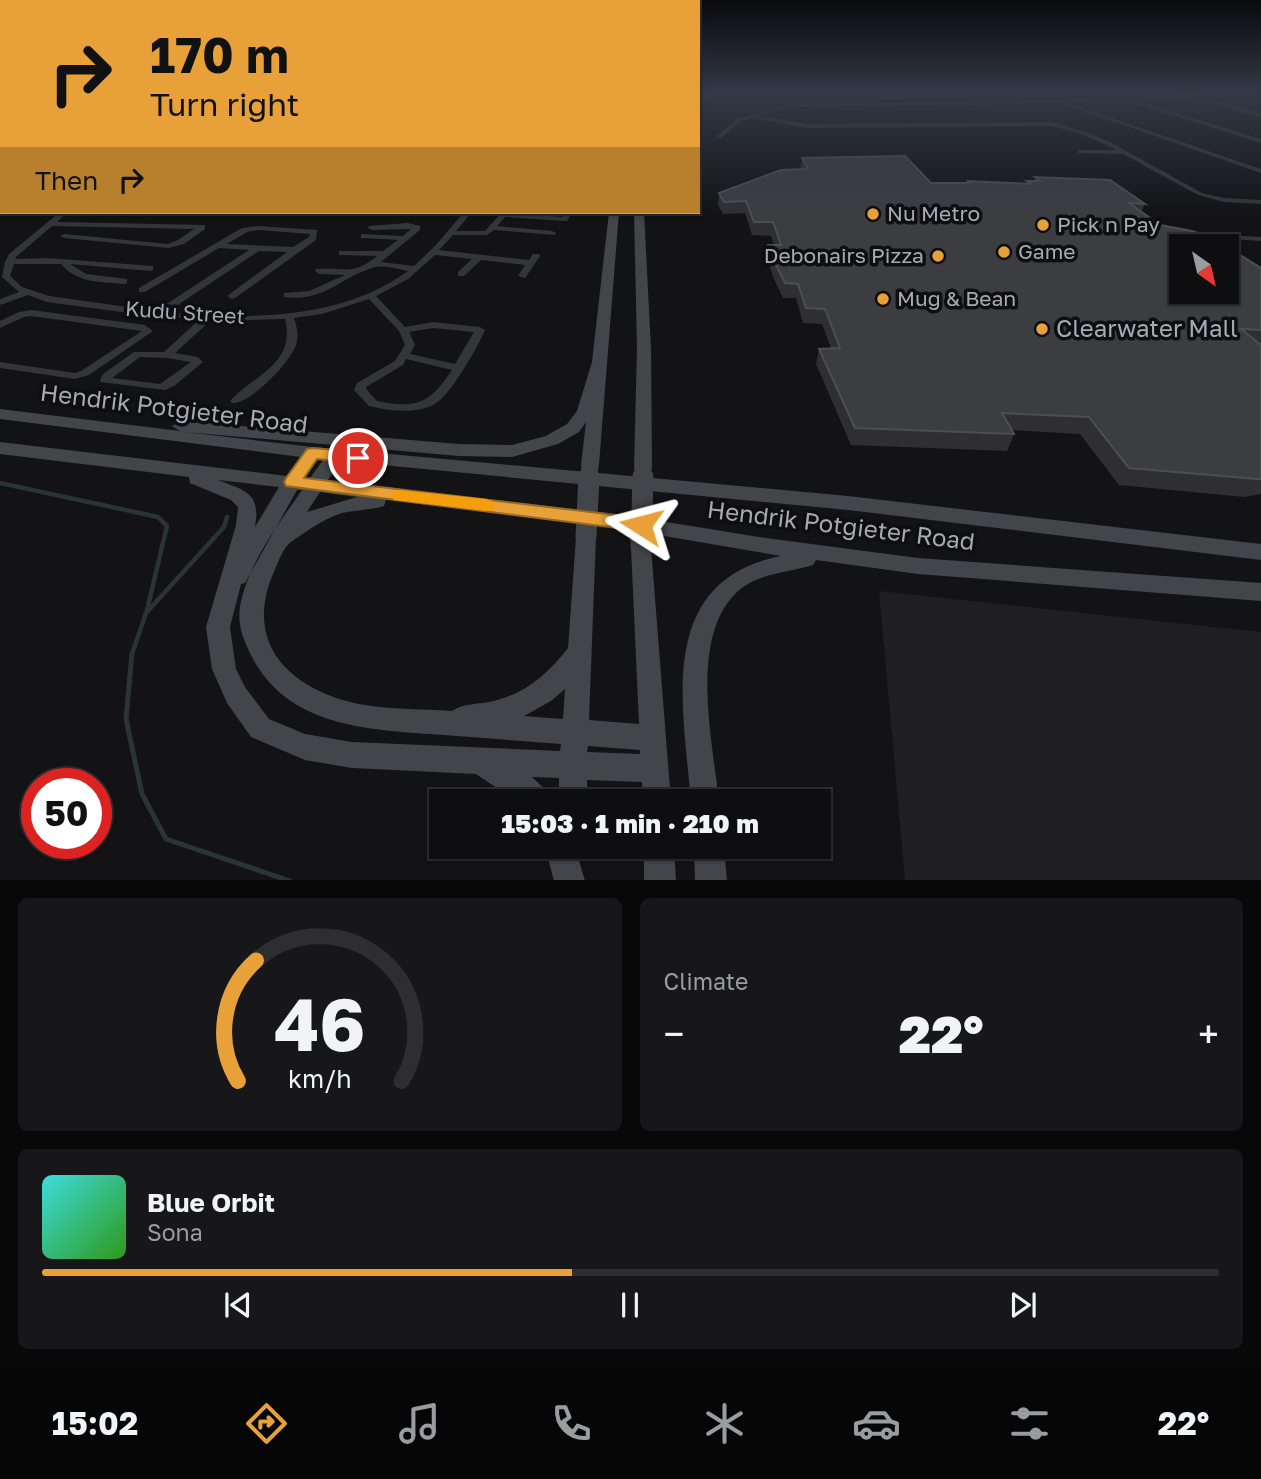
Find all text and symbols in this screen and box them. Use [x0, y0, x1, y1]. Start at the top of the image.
text: 170 m [150, 25, 289, 84]
icon: right [35, 28, 126, 119]
text: Turn right [150, 85, 299, 123]
icon: right [112, 161, 150, 199]
text: Then [35, 165, 98, 196]
place label: Nu Metro [887, 200, 980, 226]
marker: Nu Metro [865, 206, 881, 222]
place label: Pick n Pay [1057, 211, 1160, 237]
marker: Pick n Pay [1035, 217, 1051, 233]
north arrow [1169, 234, 1239, 304]
map controls [1169, 234, 1239, 304]
place label: Game [1018, 238, 1075, 264]
place label: Debonairs Pizza [764, 242, 924, 268]
marker: Game [996, 244, 1012, 260]
marker: Debonairs Pizza [930, 248, 946, 264]
place label: Mug & Bean [897, 285, 1016, 311]
marker: Mug & Bean [875, 291, 891, 307]
street label: Kudu Street [124, 295, 246, 329]
place label: Clearwater Mall [1056, 313, 1238, 342]
marker: Clearwater Mall [1034, 321, 1050, 337]
street label: Hendrik Potgieter Road [39, 377, 310, 438]
pin [328, 428, 388, 488]
icon: arrive [339, 439, 377, 477]
position arrow [604, 488, 678, 562]
street label: Hendrik Potgieter Road [706, 494, 977, 555]
speed limit sign: 50 [21, 768, 112, 859]
text: 15:03 · 1 min · 210 m [501, 808, 759, 839]
text: Climate [664, 967, 748, 995]
text: 46 [274, 980, 366, 1067]
text: 22° [899, 1002, 984, 1064]
text: − [664, 1011, 684, 1056]
text: + [1198, 1011, 1219, 1056]
text: km/h [288, 1062, 352, 1093]
text: Blue Orbit [147, 1187, 275, 1218]
text: Sona [147, 1218, 203, 1246]
icon: previous [219, 1286, 257, 1324]
icon: pause [611, 1286, 649, 1324]
icon: next [1004, 1286, 1042, 1324]
icon: directions [242, 1399, 291, 1448]
icon: music [395, 1399, 444, 1448]
icon: phone [547, 1399, 596, 1448]
icon: climate [700, 1399, 749, 1448]
icon: car [852, 1399, 901, 1448]
icon: filters [1005, 1399, 1054, 1448]
text: 15:02 [52, 1404, 138, 1442]
text: 22° [1158, 1404, 1209, 1442]

